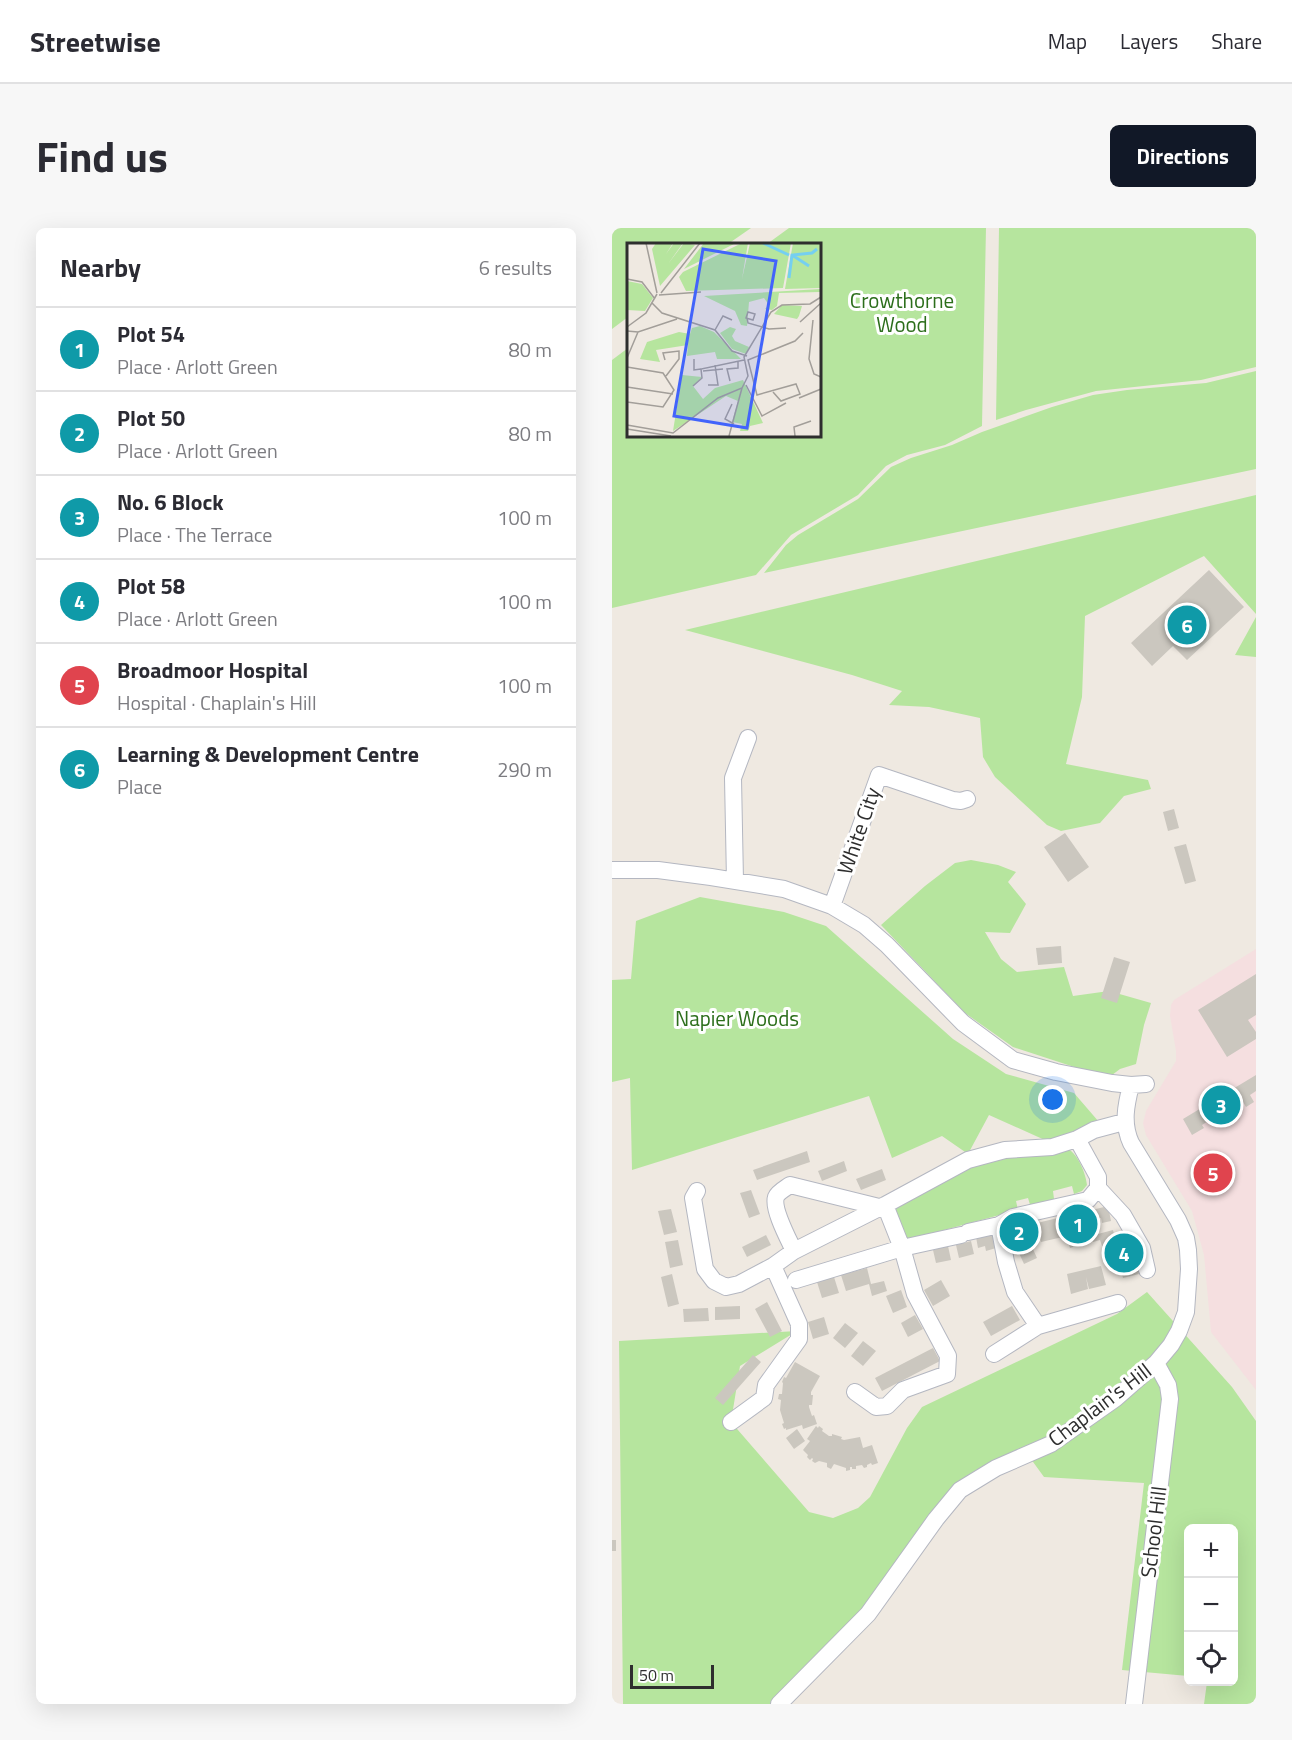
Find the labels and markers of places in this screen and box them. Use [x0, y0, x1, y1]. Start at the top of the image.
pin: 6 [1168, 602, 1206, 648]
pin: 3 [1202, 1082, 1240, 1128]
pin: 5 [1194, 1150, 1232, 1196]
pin: 1 [1058, 1202, 1098, 1246]
pin: 2 [1000, 1210, 1038, 1254]
pin: 4 [1104, 1230, 1144, 1276]

